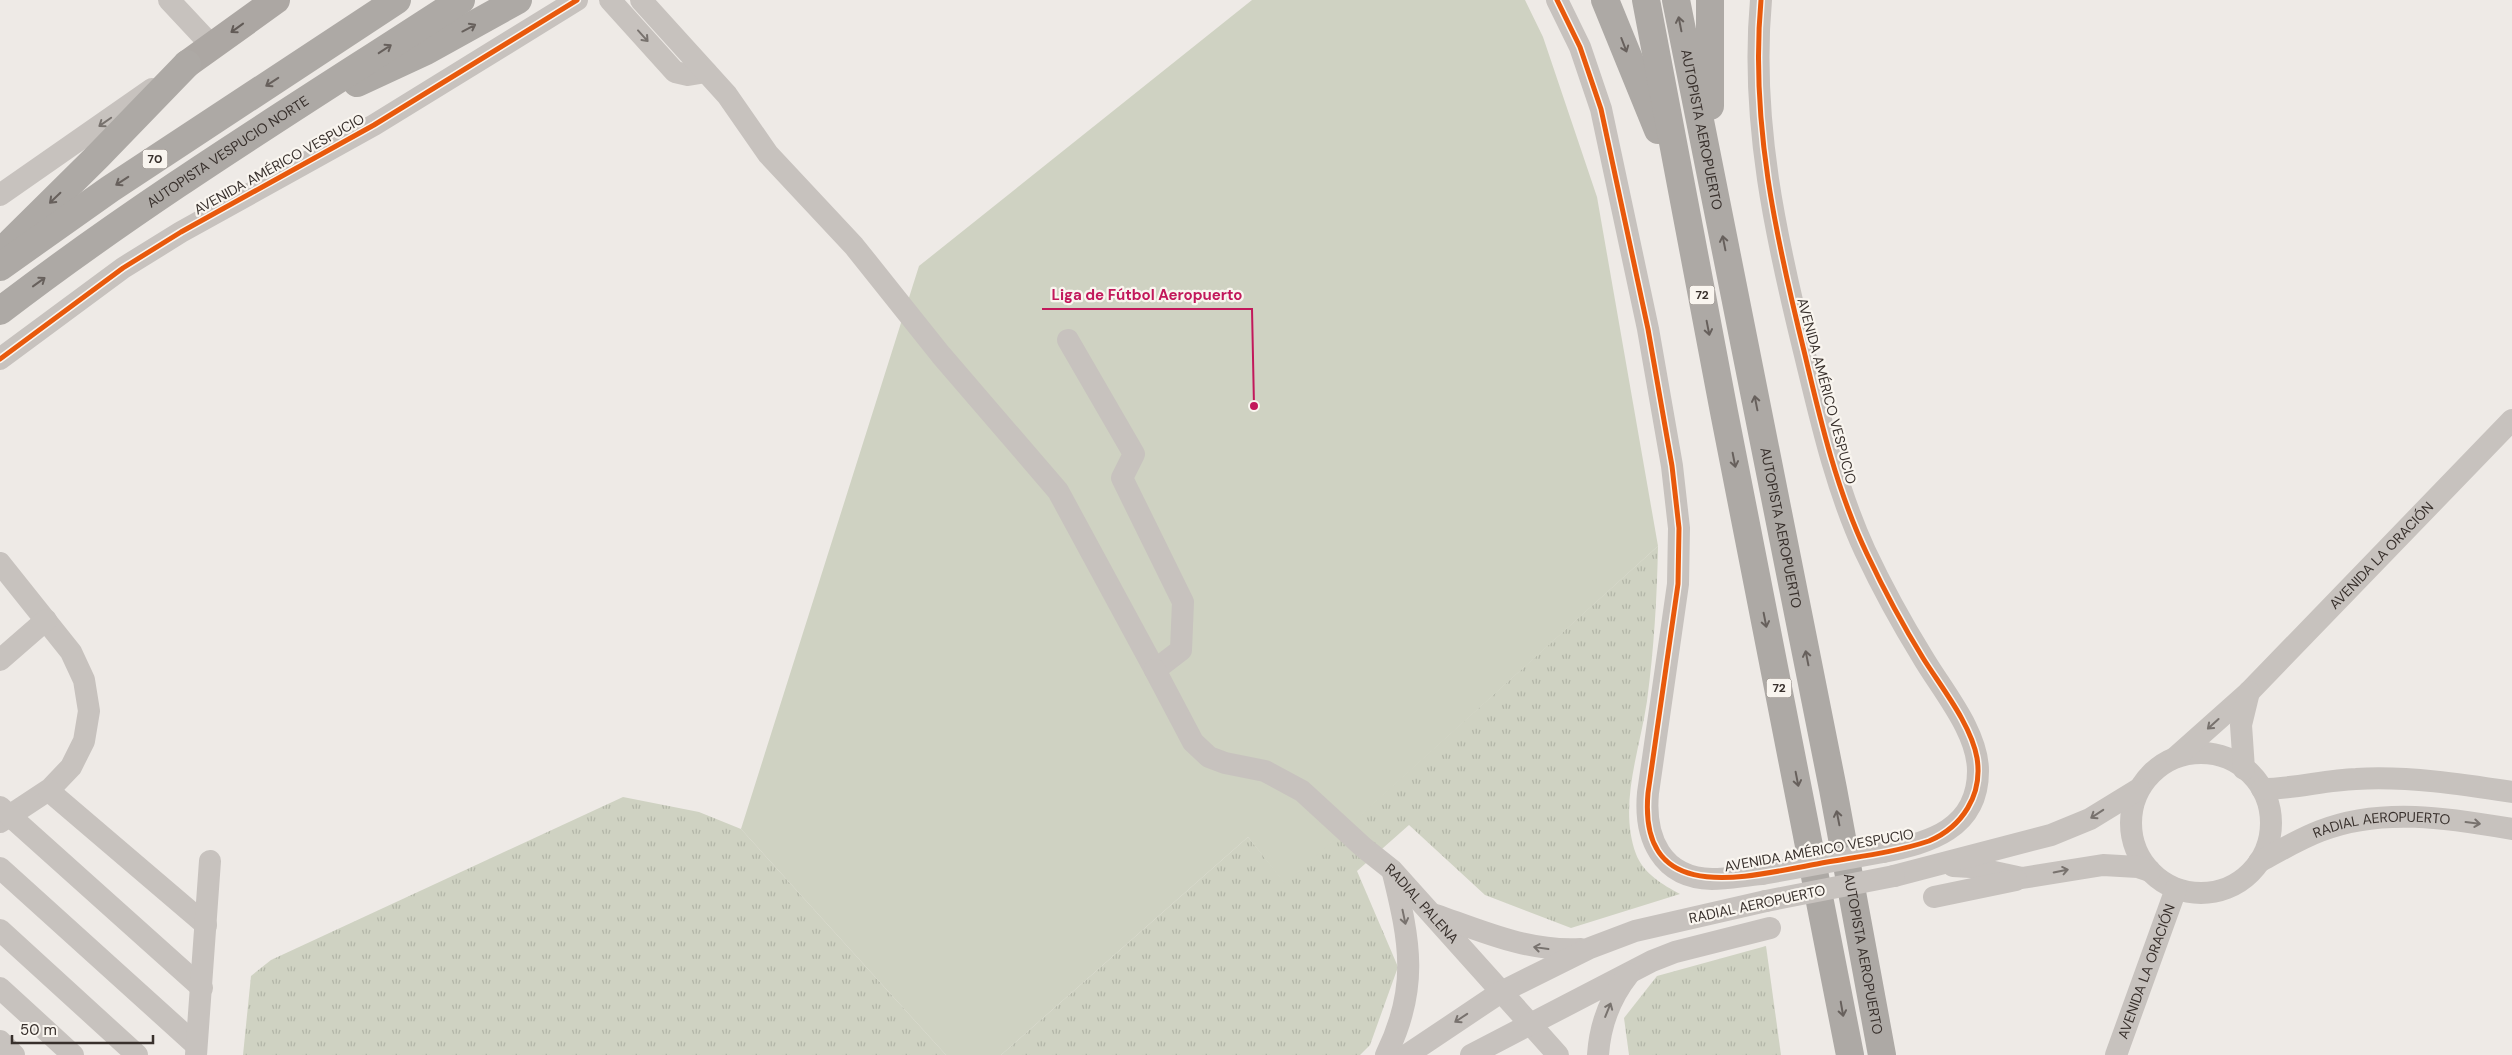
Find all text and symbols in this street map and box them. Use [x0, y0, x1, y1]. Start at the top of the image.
one-way arrow [1675, 17, 1685, 33]
one-way arrow [230, 23, 244, 33]
one-way arrow [461, 23, 476, 33]
one-way arrow [637, 30, 649, 43]
one-way arrow [1620, 37, 1629, 52]
one-way arrow [378, 44, 392, 55]
street label: AUTOPISTA AEROPUERTO [1677, 48, 1727, 212]
one-way arrow [265, 77, 279, 87]
street label: AUTOPISTA VESPUCIO NORTE [143, 92, 312, 212]
street label: AVENIDA AMÉRICO VESPUCIO [191, 109, 368, 218]
one-way arrow [98, 117, 112, 127]
road number: 70 [142, 150, 168, 168]
one-way arrow [115, 176, 129, 186]
one-way arrow [49, 192, 61, 204]
one-way arrow [1719, 236, 1729, 252]
one-way arrow [32, 277, 46, 287]
callout: Liga de Fútbol Aeropuerto [1042, 279, 1252, 309]
text: Liga de Fútbol Aeropuerto [1052, 285, 1242, 305]
road number: 72 [1690, 286, 1714, 304]
street label: AVENIDA AMÉRICO VESPUCIO [1793, 296, 1861, 486]
one-way arrow [1704, 320, 1713, 336]
one-way arrow [1751, 395, 1760, 411]
street label: AUTOPISTA AEROPUERTO [1756, 446, 1806, 610]
one-way arrow [1729, 452, 1739, 468]
street label: AVENIDA LA ORACIÓN [2325, 498, 2437, 613]
one-way arrow [1761, 611, 1770, 627]
one-way arrow [1802, 651, 1811, 667]
road number: 72 [1766, 678, 1792, 698]
one-way arrow [2206, 719, 2219, 730]
one-way arrow [1793, 771, 1802, 787]
street label: RADIAL AEROPUERTO [2310, 808, 2451, 842]
one-way arrow [2091, 809, 2105, 819]
one-way arrow [1833, 810, 1843, 826]
one-way arrow [2465, 818, 2481, 828]
street label: AVENIDA AMÉRICO VESPUCIO [1723, 824, 1915, 876]
street label: RADIAL PALENA [1382, 859, 1463, 947]
one-way arrow [2053, 866, 2069, 875]
street label: AUTOPISTA AEROPUERTO [1840, 872, 1887, 1036]
street label: RADIAL AEROPUERTO [1687, 881, 1827, 927]
street label: AVENIDA LA ORACIÓN [2114, 901, 2179, 1041]
one-way arrow [1400, 909, 1409, 925]
one-way arrow [1534, 943, 1550, 953]
one-way arrow [1837, 1001, 1847, 1017]
one-way arrow [1604, 1003, 1613, 1018]
scale bar [12, 1012, 154, 1044]
one-way arrow [1454, 1014, 1468, 1024]
text: 50 m [20, 1020, 57, 1040]

